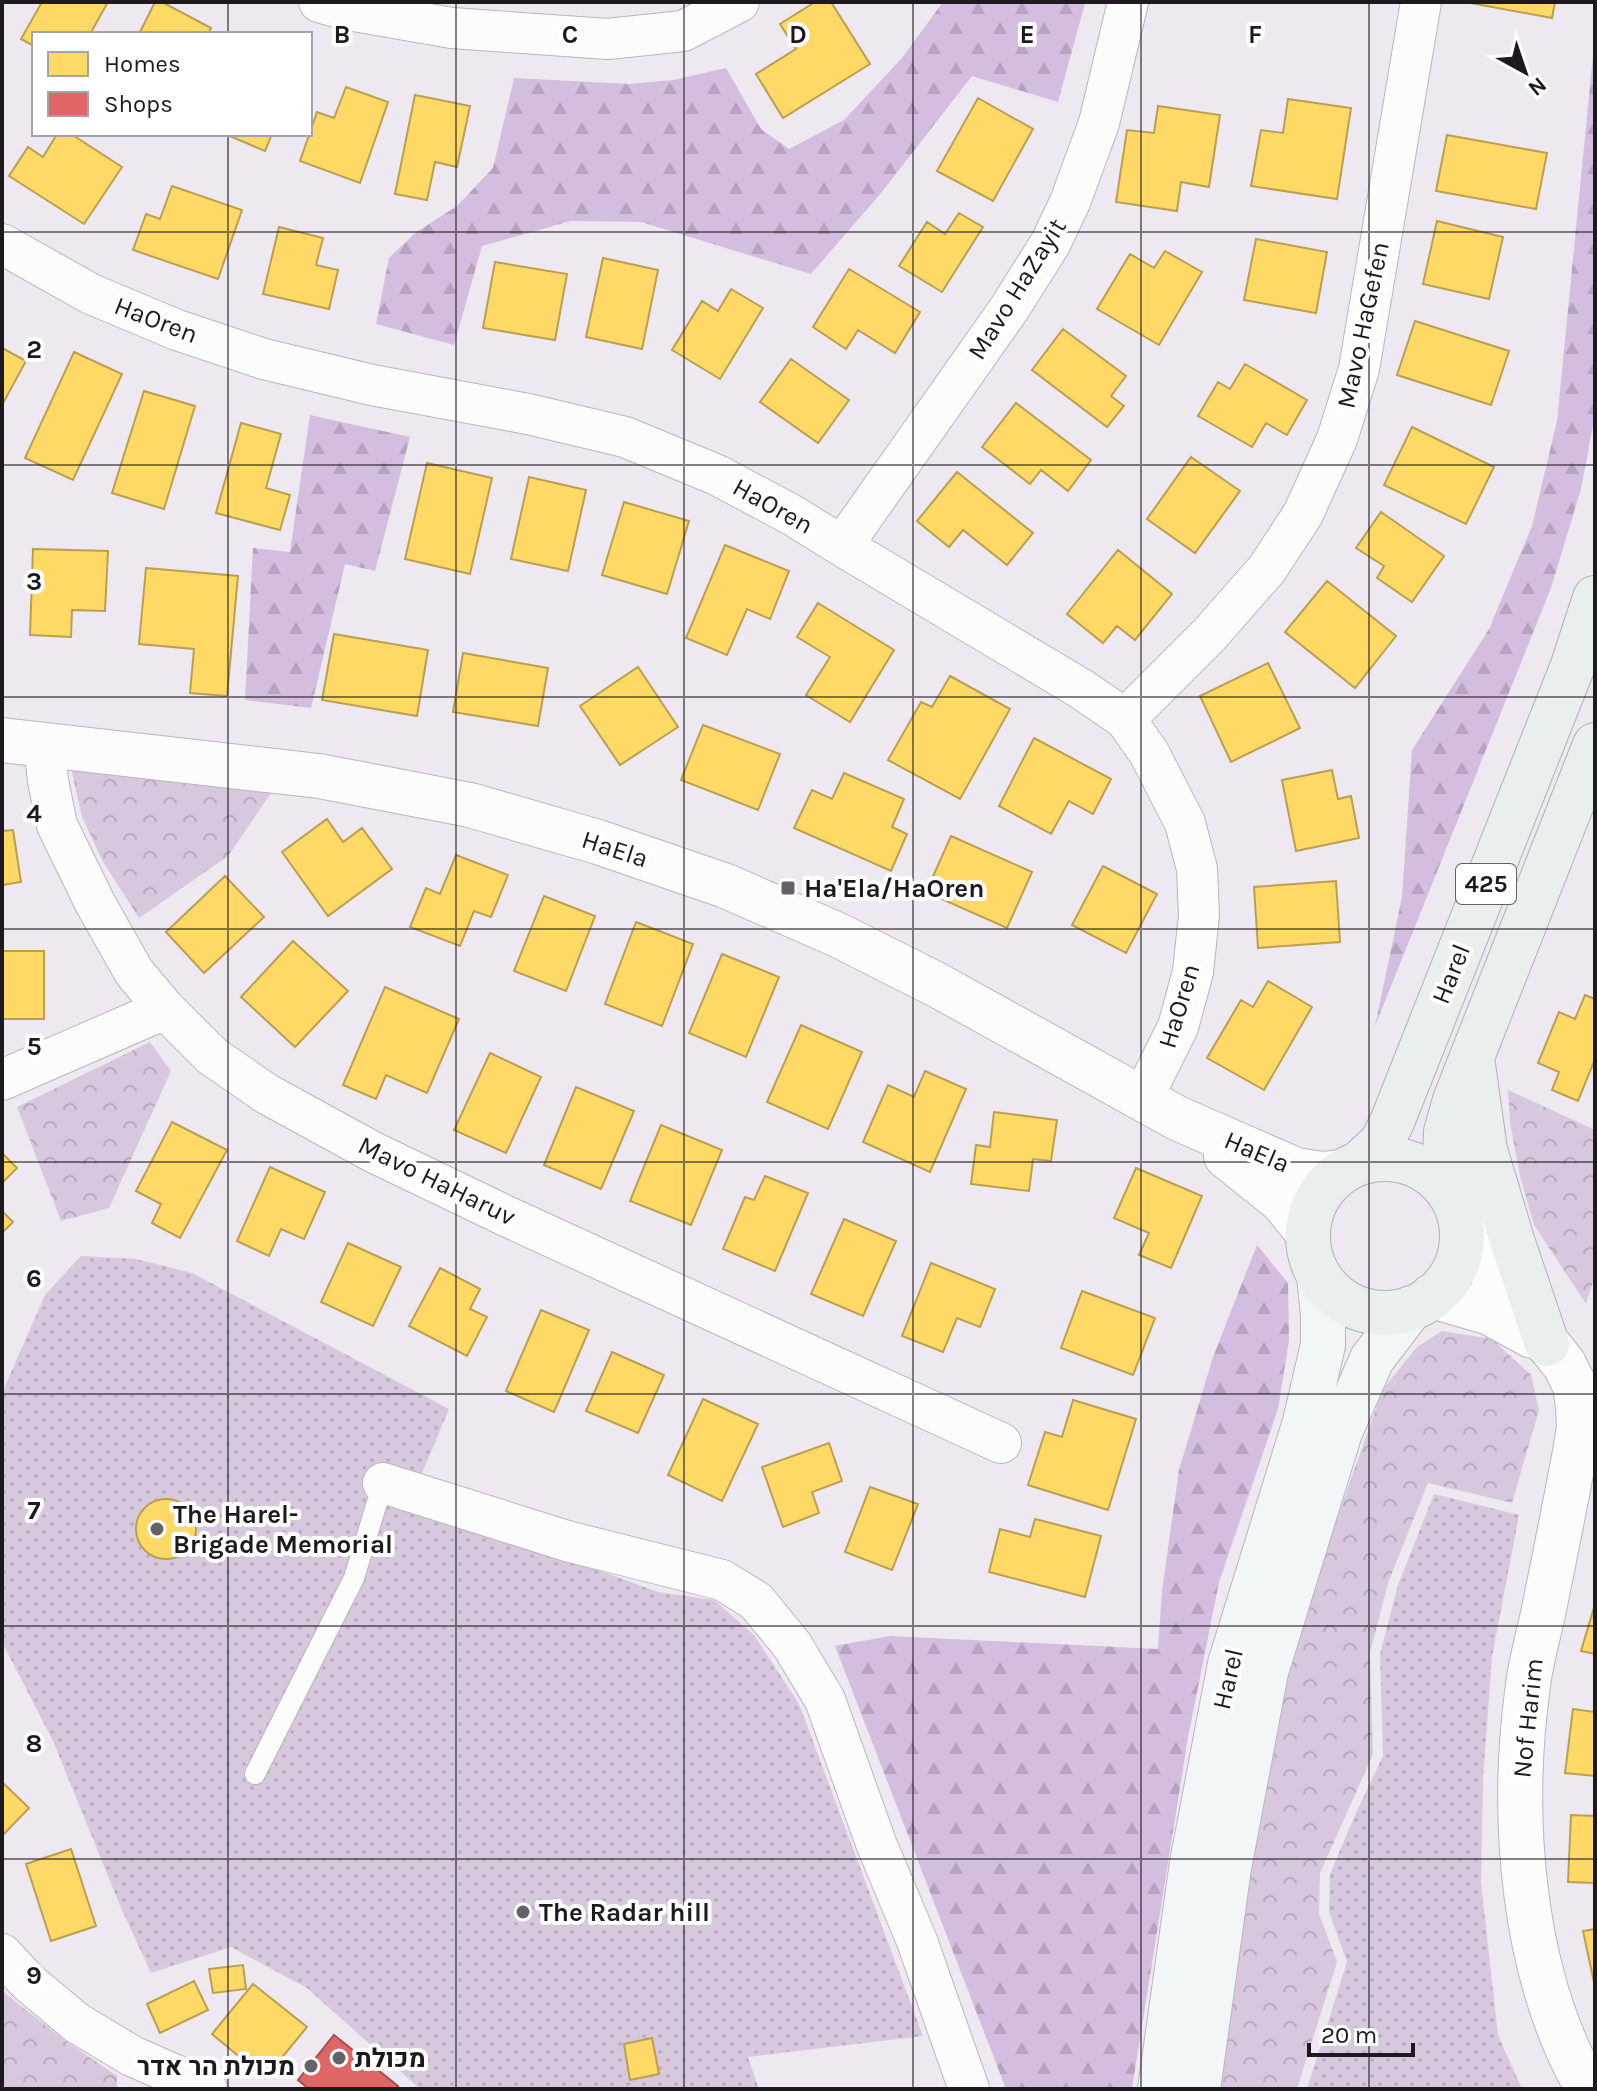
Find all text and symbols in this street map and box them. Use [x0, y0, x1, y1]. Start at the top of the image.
text: B [334, 19, 350, 50]
text: C [562, 19, 578, 50]
text: D [789, 19, 807, 50]
text: E [1019, 19, 1035, 50]
text: F [1248, 19, 1262, 50]
legend [32, 32, 312, 136]
north arrow [1485, 32, 1565, 112]
text: Homes [104, 50, 181, 78]
text: N [1523, 72, 1552, 102]
text: Shops [104, 90, 173, 118]
street label: Mavo HaZayit [961, 212, 1073, 365]
street label: Mavo HaGefen [1330, 239, 1396, 411]
street label: HaOren [110, 290, 202, 350]
text: 2 [26, 334, 42, 365]
street label: HaOren [727, 471, 819, 541]
text: 3 [26, 566, 42, 597]
text: 4 [26, 798, 42, 829]
street label: HaEla [578, 824, 652, 874]
road number: 425 [1456, 864, 1516, 904]
place label: Ha'Ela/HaOren [804, 873, 984, 904]
marker: Ha'Ela/HaOren [779, 879, 797, 897]
street label: Harel [1425, 940, 1477, 1008]
street label: HaOren [1151, 960, 1207, 1052]
text: 5 [26, 1031, 42, 1062]
street label: HaEla [1220, 1124, 1294, 1180]
street label: Mavo HaHaruv [353, 1130, 521, 1232]
text: 6 [26, 1263, 42, 1294]
text: 7 [28, 1495, 41, 1526]
place label: The Harel- Brigade Memorial [173, 1499, 393, 1560]
marker: The Harel- Brigade Memorial [148, 1520, 166, 1538]
street label: Harel [1206, 1645, 1250, 1713]
street label: Nof Harim [1506, 1657, 1550, 1779]
text: 8 [26, 1728, 42, 1759]
place label: The Radar hill [539, 1897, 710, 1928]
marker: The Radar hill [514, 1903, 532, 1921]
text: 9 [26, 1960, 42, 1991]
scale bar [1309, 2007, 1413, 2057]
text: 20 m [1321, 2021, 1377, 2049]
place label: מכולת [355, 2043, 426, 2074]
marker: מכולת [330, 2049, 348, 2067]
place label: מכולת הר אדר [137, 2051, 295, 2082]
marker: מכולת הר אדר [302, 2057, 320, 2075]

